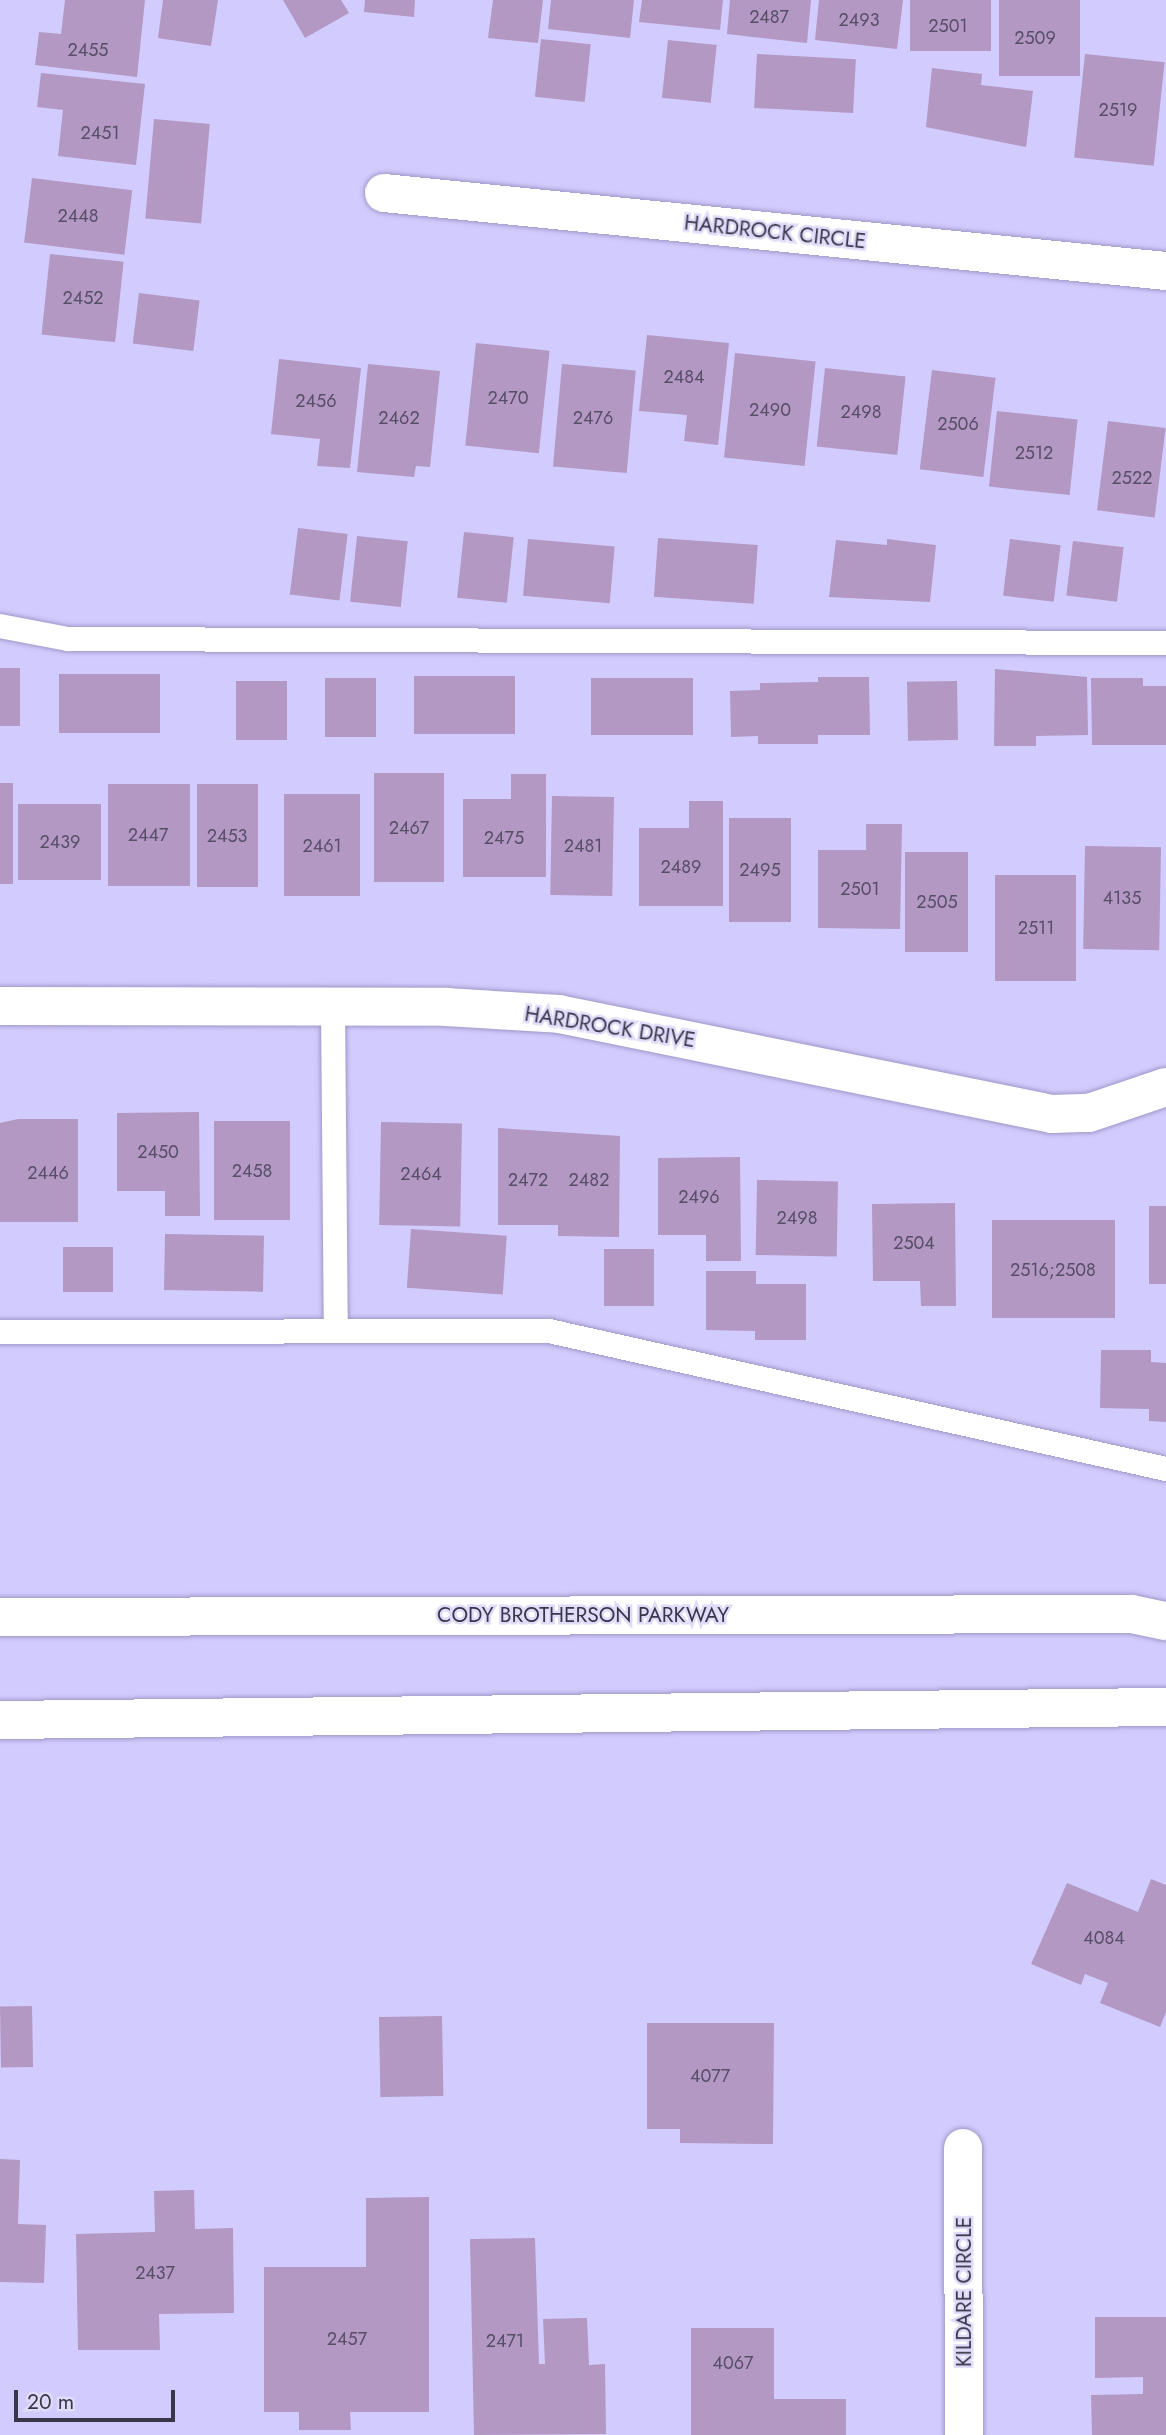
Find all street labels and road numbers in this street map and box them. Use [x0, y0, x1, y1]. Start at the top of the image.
street label: HARDROCK CIRCLE [683, 210, 867, 254]
street label: HARDROCK DRIVE [523, 1001, 697, 1053]
street label: CODY BROTHERSON PARKWAY [437, 1602, 729, 1628]
street label: KILDARE CIRCLE [951, 2217, 977, 2367]

